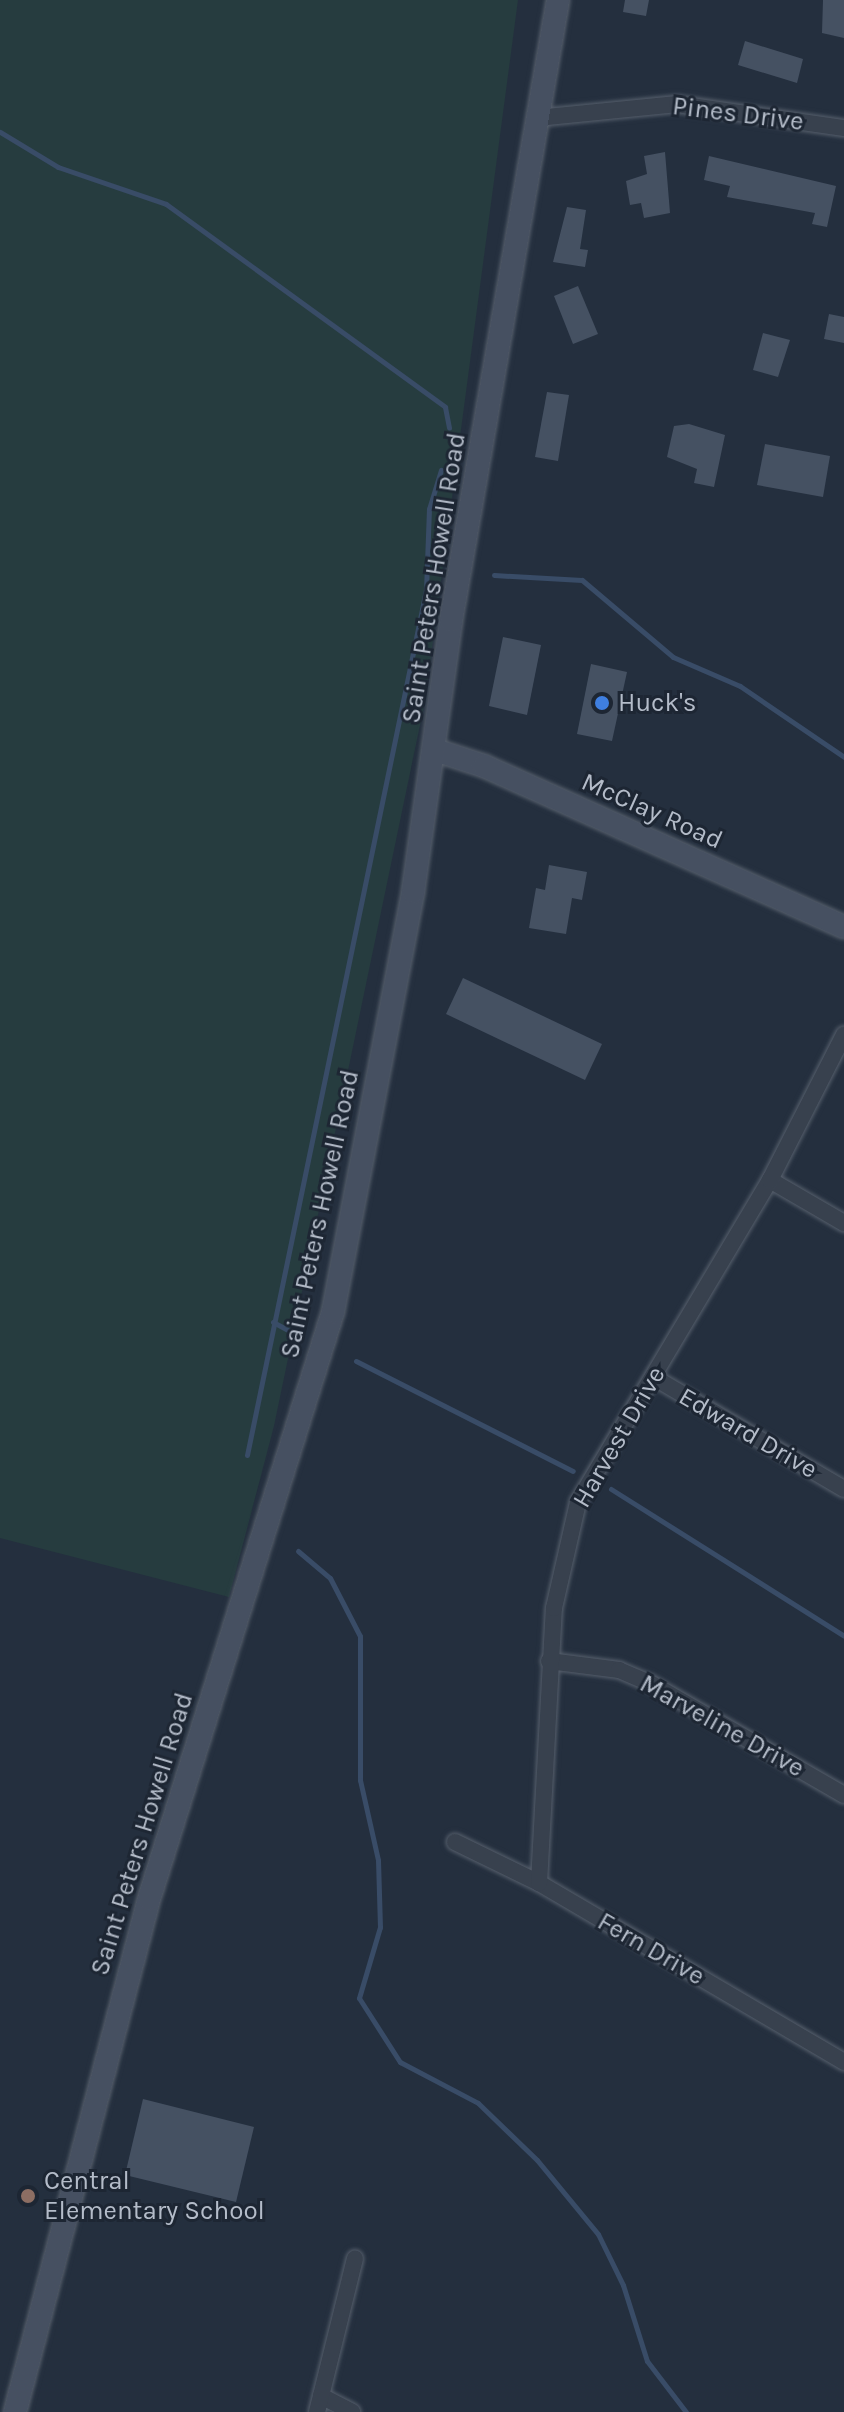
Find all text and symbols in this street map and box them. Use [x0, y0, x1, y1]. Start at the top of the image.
street label: Pines Drive [671, 90, 805, 138]
street label: Saint Peters Howell Road [396, 430, 472, 726]
place label: Huck's [618, 687, 696, 719]
marker: Huck's [593, 694, 611, 712]
street label: McClay Road [577, 766, 727, 856]
street label: Saint Peters Howell Road [274, 1067, 366, 1361]
street label: Harvest Drive [566, 1361, 672, 1513]
street label: Edward Drive [673, 1381, 823, 1485]
street label: Marveline Drive [634, 1668, 810, 1784]
street label: Saint Peters Howell Road [84, 1689, 200, 1979]
street label: Fern Drive [592, 1906, 710, 1992]
place label: Central Elementary School [44, 2165, 265, 2226]
marker: Central Elementary School [19, 2187, 37, 2205]

